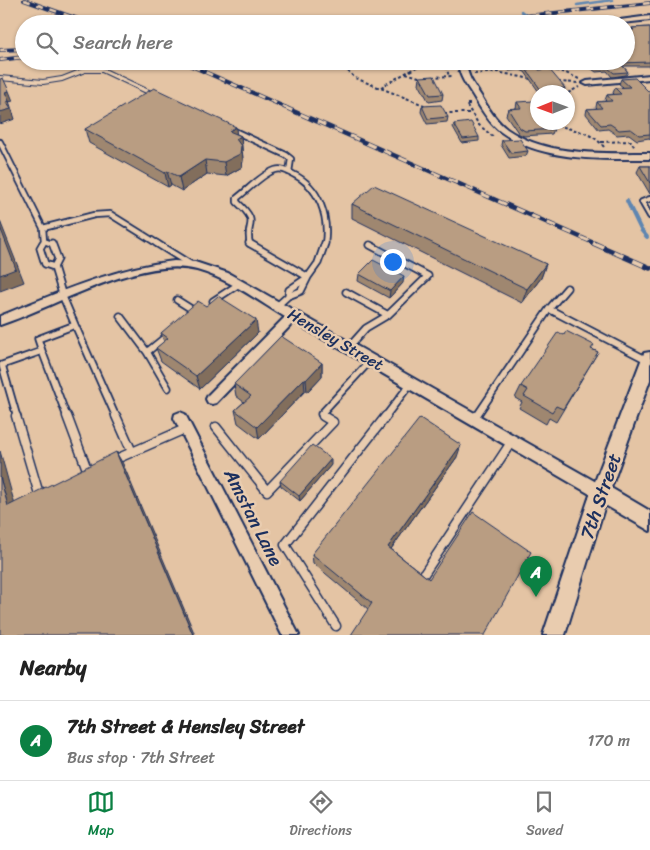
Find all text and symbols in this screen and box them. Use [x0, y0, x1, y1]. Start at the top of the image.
search box [15, 15, 635, 70]
text: Search here [73, 26, 173, 59]
icon: search [33, 29, 61, 57]
north arrow [530, 85, 575, 130]
your location [380, 249, 406, 275]
street label: Hensley Street [282, 300, 389, 379]
street label: 7th Street [570, 449, 631, 544]
street label: Amstan Lane [214, 462, 292, 572]
pin: A [520, 556, 552, 597]
text: Nearby [20, 649, 86, 687]
text: 7th Street & Hensley Street [67, 710, 304, 743]
text: A [31, 726, 41, 755]
text: 170 m [587, 726, 630, 755]
text: Bus stop · 7th Street [67, 743, 215, 772]
tab: Map [87, 788, 115, 843]
tab: Directions [289, 788, 352, 843]
tab: Saved [526, 788, 563, 843]

